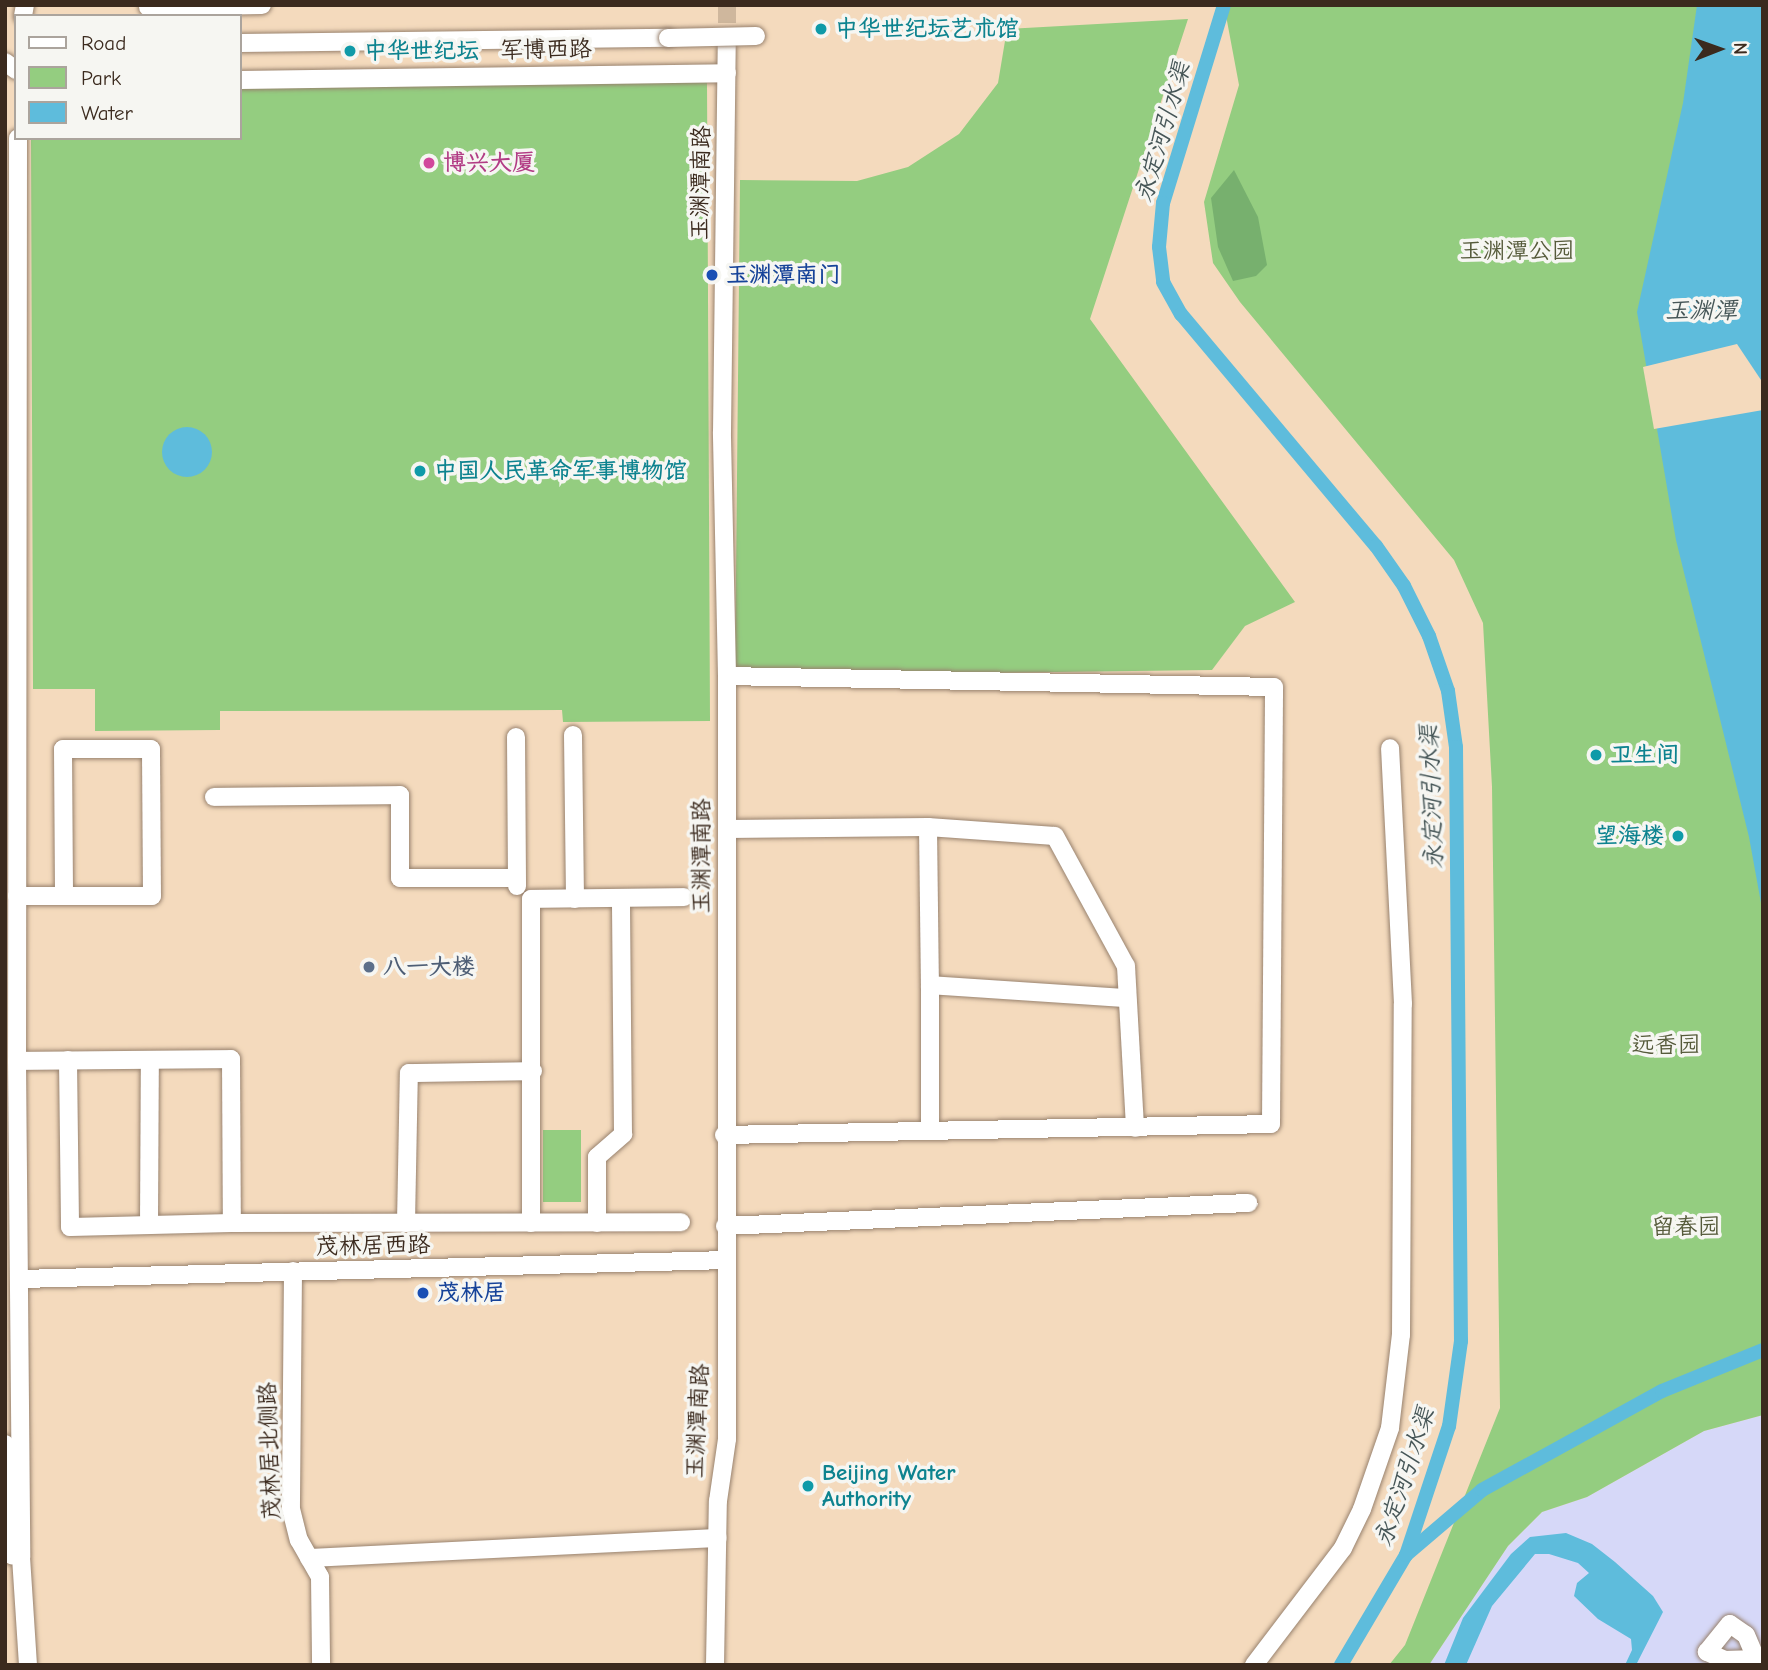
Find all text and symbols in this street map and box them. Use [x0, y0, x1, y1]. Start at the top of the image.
legend [14, 14, 242, 140]
north arrow [1684, 14, 1754, 84]
place label: 中华世纪坛艺术馆 [835, 15, 1019, 43]
marker: 中华世纪坛艺术馆 [813, 21, 829, 37]
text: Road [81, 31, 126, 55]
street label: 军博西路 [500, 35, 592, 65]
place label: 中华世纪坛 [364, 37, 479, 65]
text: N [1729, 42, 1751, 55]
marker: 中华世纪坛 [342, 43, 358, 59]
water label: 永定河引水渠 [1129, 59, 1197, 205]
text: Park [81, 66, 121, 90]
text: Water [81, 101, 133, 125]
street label: 玉渊潭南路 [686, 125, 716, 241]
place label: 博兴大厦 [443, 149, 535, 177]
marker: 博兴大厦 [421, 155, 437, 171]
park label: 玉渊潭公园 [1460, 237, 1574, 265]
place label: 玉渊潭南门 [726, 261, 841, 289]
marker: 玉渊潭南门 [704, 267, 720, 283]
water label: 玉渊潭 [1665, 297, 1737, 325]
place label: 中国人民革命军事博物馆 [434, 457, 687, 485]
marker: 中国人民革命军事博物馆 [412, 463, 428, 479]
water label: 永定河引水渠 [1415, 725, 1449, 869]
place label: 卫生间 [1610, 741, 1679, 769]
marker: 卫生间 [1588, 747, 1604, 763]
street label: 玉渊潭南路 [688, 799, 716, 913]
place label: 望海楼 [1595, 822, 1664, 850]
marker: 望海楼 [1670, 828, 1686, 844]
place label: 八一大楼 [383, 953, 475, 981]
marker: 八一大楼 [361, 959, 377, 975]
park label: 远香园 [1632, 1031, 1700, 1059]
park label: 留春园 [1652, 1213, 1720, 1241]
street label: 茂林居西路 [315, 1231, 431, 1261]
place label: 茂林居 [437, 1279, 506, 1307]
marker: 茂林居 [415, 1285, 431, 1301]
street label: 玉渊潭南路 [681, 1363, 715, 1479]
street label: 茂林居北侧路 [254, 1382, 286, 1520]
water label: 永定河引水渠 [1369, 1404, 1441, 1550]
place label: Beijing Water Authority [822, 1459, 955, 1513]
marker: Beijing Water Authority [800, 1478, 816, 1494]

